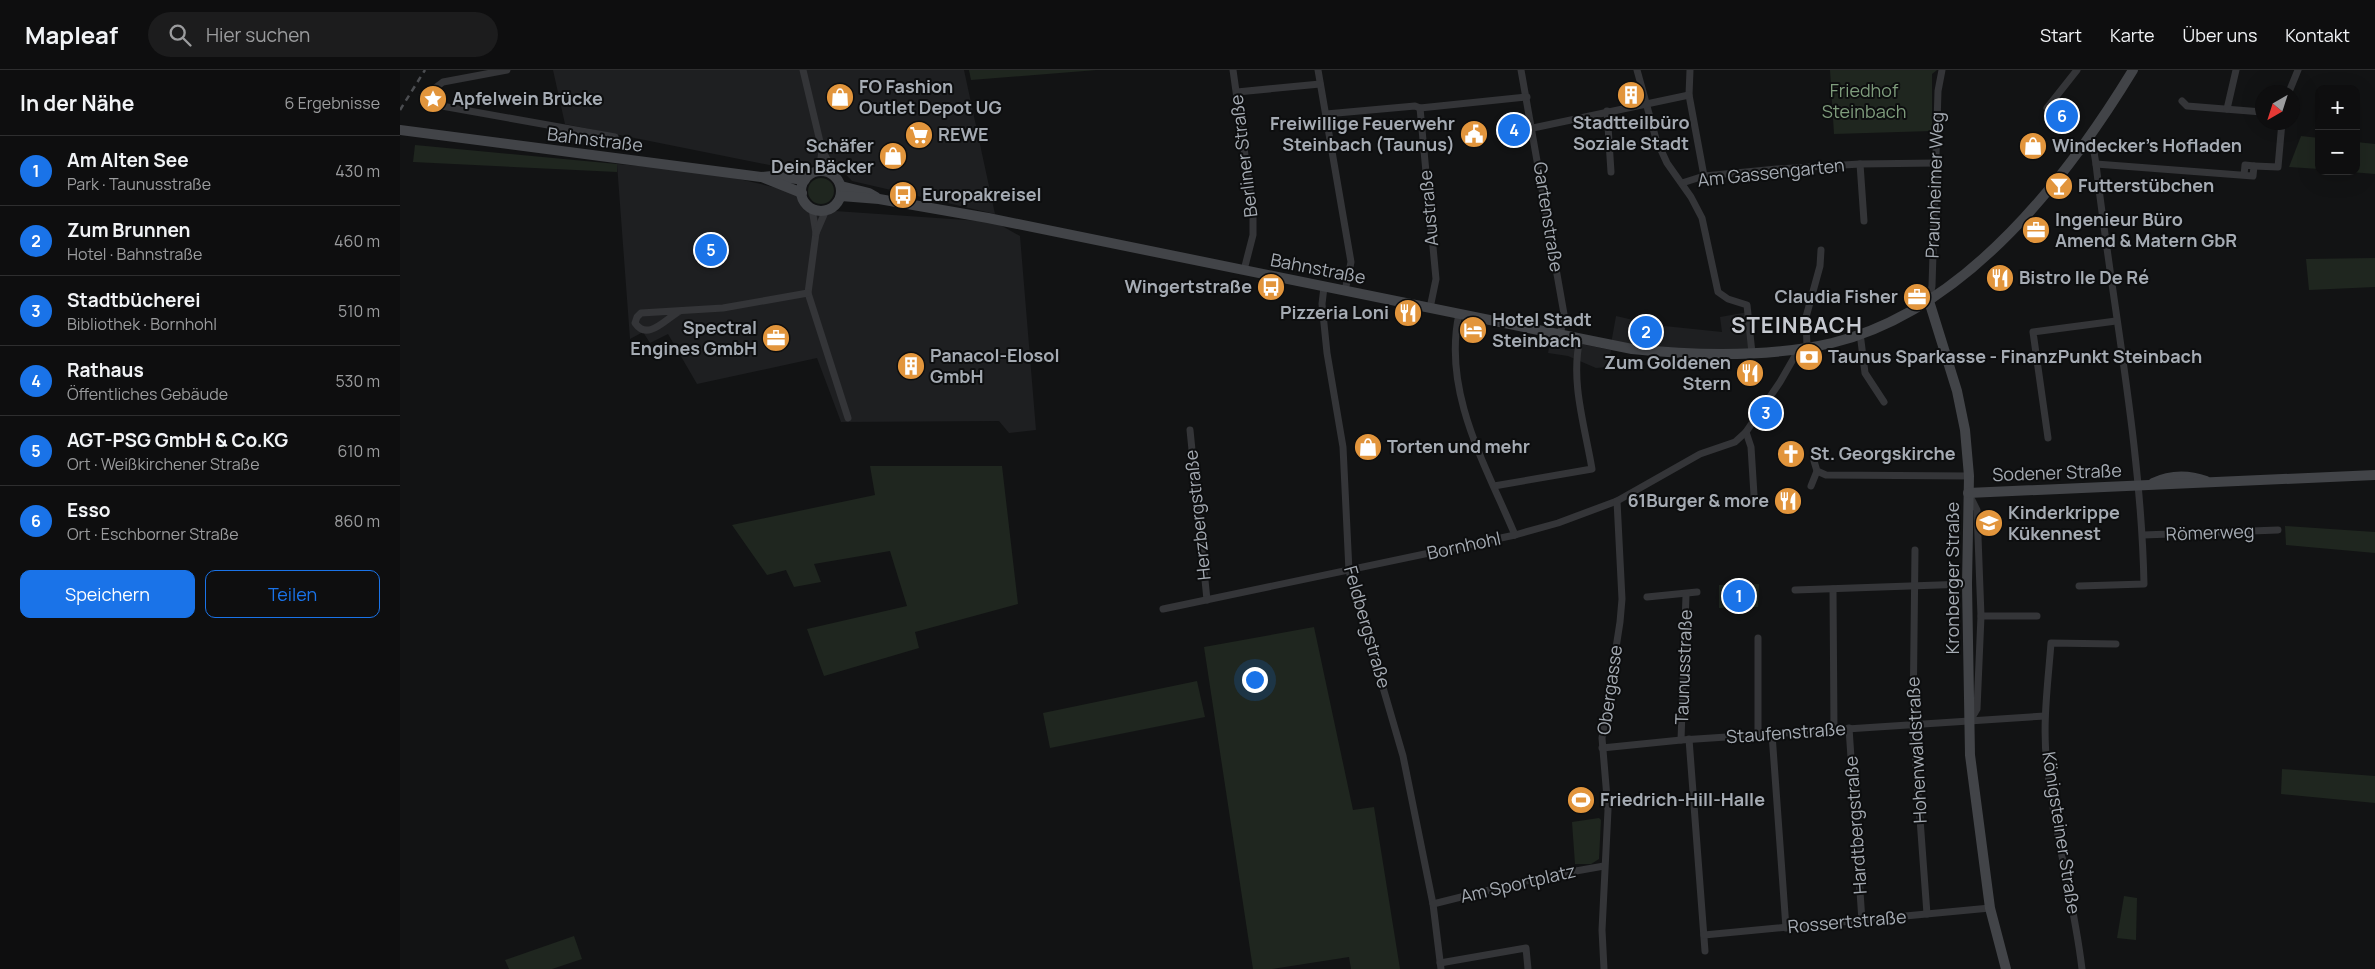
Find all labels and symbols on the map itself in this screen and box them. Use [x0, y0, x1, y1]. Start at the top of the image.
place label: FO Fashion Outlet Depot UG [859, 74, 1002, 119]
park label: Friedhof Steinbach [1822, 78, 1906, 123]
building icon: Stadtteilbüro Soziale Stadt [1616, 80, 1646, 110]
shop icon: FO Fashion Outlet Depot UG [825, 82, 855, 112]
place icon: Apfelwein Brücke [418, 84, 448, 114]
north arrow [2255, 85, 2300, 130]
place label: Apfelwein Brücke [452, 86, 603, 110]
street label: Berliner Straße [1224, 93, 1262, 219]
pin: 6 [2046, 97, 2078, 135]
place label: Stadtteilbüro Soziale Stadt [1572, 110, 1690, 155]
place label: Freiwillige Feuerwehr Steinbach (Taunus) [1270, 111, 1455, 156]
pin: 4 [1498, 111, 1530, 149]
street label: Praunheimer Weg [1919, 111, 1949, 259]
public building icon: Freiwillige Feuerwehr Steinbach (Taunus) [1459, 119, 1489, 149]
supermarket icon: REWE [904, 120, 934, 150]
street label: Bahnstraße [546, 121, 644, 157]
place label: REWE [938, 122, 989, 146]
shop icon: Windecker's Hofladen [2018, 131, 2048, 161]
place label: Schäfer Dein Bäcker [771, 133, 874, 178]
place label: Windecker's Hofladen [2052, 133, 2242, 157]
shop icon: Schäfer Dein Bäcker [878, 141, 908, 171]
street label: Am Gassengarten [1696, 152, 1846, 192]
street label: Gartenstraße [1528, 160, 1570, 274]
street label: Austraße [1413, 169, 1443, 247]
bar icon: Futterstübchen [2044, 171, 2074, 201]
place label: Futterstübchen [2078, 173, 2214, 197]
bus stop icon: Europakreisel [888, 180, 918, 210]
place label: Europakreisel [922, 182, 1042, 206]
place label: Ingenieur Büro Amend & Matern GbR [2055, 207, 2237, 252]
office icon: Ingenieur Büro Amend & Matern GbR [2021, 215, 2051, 245]
pin: 5 [695, 231, 727, 269]
street label: Bahnstraße [1269, 247, 1368, 289]
restaurant icon: Bistro Ile De Ré [1985, 263, 2015, 293]
place label: Bistro Ile De Ré [2019, 265, 2149, 289]
bus stop icon: Wingertstraße [1256, 272, 1286, 302]
place label: Wingertstraße [1124, 274, 1252, 298]
office icon: Claudia Fisher [1902, 282, 1932, 312]
place label: Claudia Fisher [1774, 284, 1898, 308]
restaurant icon: Pizzeria Loni [1393, 298, 1423, 328]
place label: Pizzeria Loni [1280, 300, 1389, 324]
place label: Hotel Stadt Steinbach [1492, 307, 1592, 352]
district label: STEINBACH [1731, 310, 1863, 340]
pin: 2 [1630, 313, 1662, 351]
place label: Spectral Engines GmbH [630, 315, 757, 360]
hotel icon: Hotel Stadt Steinbach [1458, 315, 1488, 345]
office icon: Spectral Engines GmbH [761, 323, 791, 353]
bank icon: Taunus Sparkasse - FinanzPunkt Steinbach [1794, 342, 1824, 372]
place label: Panacol-Elosol GmbH [930, 343, 1059, 388]
place label: Taunus Sparkasse - FinanzPunkt Steinbach [1828, 344, 2202, 368]
place label: Zum Goldenen Stern [1604, 350, 1731, 395]
building icon: Panacol-Elosol GmbH [896, 351, 926, 381]
restaurant icon: Zum Goldenen Stern [1735, 358, 1765, 388]
pin: 3 [1750, 394, 1782, 432]
shop icon: Torten und mehr [1353, 432, 1383, 462]
place label: Torten und mehr [1387, 434, 1530, 458]
church icon: St. Georgskirche [1776, 439, 1806, 469]
place label: St. Georgskirche [1810, 441, 1956, 465]
street label: Herzbergstraße [1178, 449, 1216, 581]
street label: Sodener Straße [1992, 458, 2122, 486]
restaurant icon: 61Burger & more [1773, 486, 1803, 516]
place label: 61Burger & more [1627, 488, 1769, 512]
place label: Kinderkrippe Kükennest [2008, 500, 2120, 545]
street label: Kronberger Straße [1940, 502, 1964, 654]
school or university icon: Kinderkrippe Kükennest [1974, 508, 2004, 538]
street label: Römerweg [2165, 518, 2255, 546]
street label: Bornhohl [1425, 525, 1503, 565]
street label: Feldbergstraße [1339, 563, 1397, 691]
pin: 1 [1723, 577, 1755, 615]
street label: Taunusstraße [1669, 609, 1697, 725]
street label: Obergasse [1591, 643, 1627, 736]
your location [1242, 667, 1268, 693]
street label: Hohenwaldstraße [1900, 676, 1932, 824]
street label: Staufenstraße [1725, 716, 1847, 748]
street label: Königsteiner Straße [2037, 750, 2087, 916]
street label: Hardtbergstraße [1838, 755, 1872, 895]
sports icon: Friedrich-Hill-Halle [1566, 785, 1596, 815]
place label: Friedrich-Hill-Halle [1600, 787, 1765, 811]
street label: Am Sportplatz [1458, 858, 1578, 908]
street label: Rossertstraße [1787, 904, 1907, 938]

